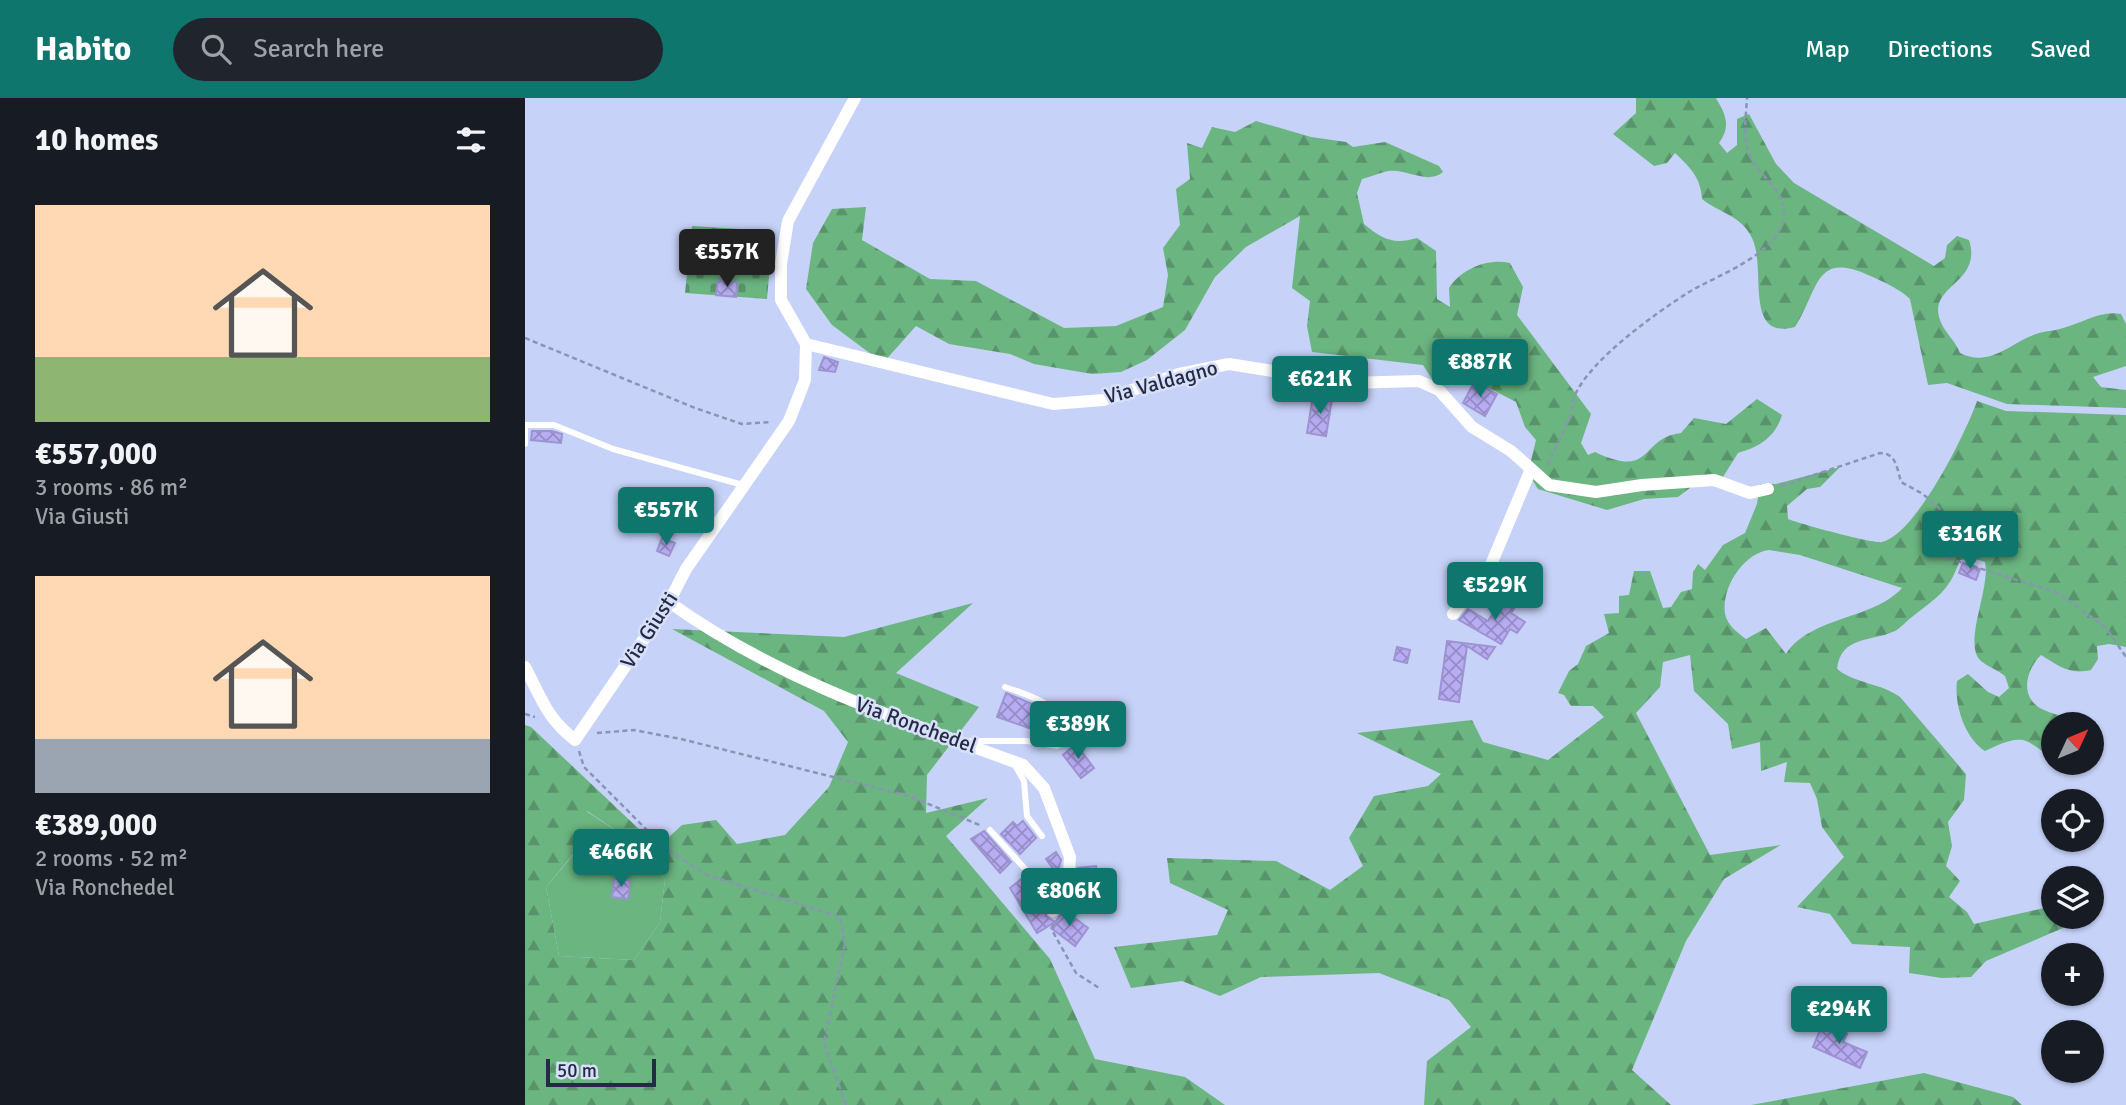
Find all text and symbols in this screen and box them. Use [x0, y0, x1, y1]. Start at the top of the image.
search box [173, 18, 663, 81]
text: Habito [35, 29, 131, 70]
icon: search [197, 30, 235, 68]
text: Search here [253, 33, 384, 65]
text: Map [1805, 34, 1850, 64]
text: Directions [1888, 34, 1993, 64]
text: Saved [2031, 34, 2091, 64]
icon: filters [452, 121, 490, 159]
text: 10 homes [35, 122, 158, 159]
pin: €557K [678, 230, 776, 289]
text: €557K [695, 237, 759, 266]
icon: home [200, 250, 326, 376]
pin: €887K [1431, 340, 1529, 399]
text: €887K [1448, 347, 1512, 376]
street label: Via Valdagno [1102, 354, 1220, 410]
pin: €621K [1271, 356, 1369, 416]
text: €621K [1288, 364, 1352, 393]
text: €557,000 [35, 436, 157, 473]
text: 3 rooms · 86 m² [35, 473, 188, 502]
pin: €557K [617, 488, 715, 547]
text: €557K [634, 495, 698, 524]
text: Via Giusti [35, 502, 129, 531]
pin: €316K [1921, 512, 2019, 571]
text: €316K [1938, 519, 2002, 548]
pin: €529K [1446, 562, 1544, 622]
text: €529K [1463, 570, 1527, 599]
street label: Via Giusti [615, 587, 683, 673]
icon: home [200, 621, 326, 747]
street label: Via Ronchedel [852, 691, 980, 759]
pin: €389K [1029, 702, 1127, 761]
text: €389K [1046, 709, 1110, 738]
north arrow [2041, 712, 2103, 775]
map controls [2041, 712, 2104, 1083]
button: locate [2041, 789, 2104, 852]
text: €389,000 [35, 807, 157, 844]
pin: €466K [572, 830, 670, 889]
text: €466K [589, 837, 653, 866]
text: 2 rooms · 52 m² [35, 844, 188, 873]
button: layers [2041, 866, 2104, 929]
pin: €806K [1020, 868, 1118, 928]
text: Via Ronchedel [35, 873, 175, 902]
text: €806K [1037, 876, 1101, 905]
button: + [2041, 943, 2104, 1006]
pin: €294K [1790, 986, 1888, 1046]
text: €294K [1807, 994, 1871, 1023]
button: − [2041, 1020, 2104, 1083]
scale bar [546, 1056, 656, 1088]
text: 50 m [557, 1059, 597, 1083]

